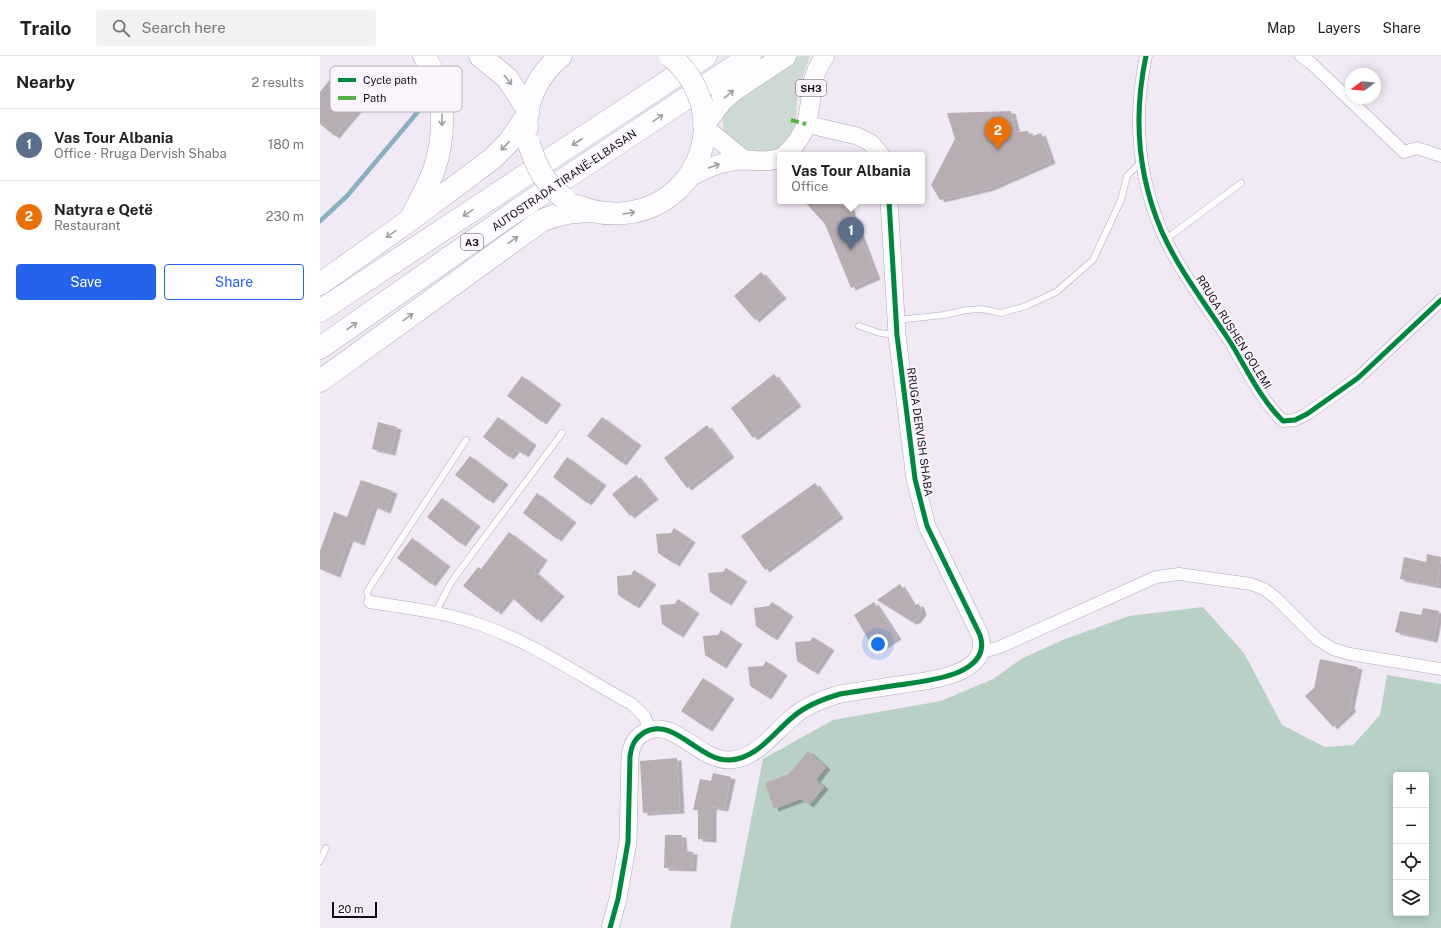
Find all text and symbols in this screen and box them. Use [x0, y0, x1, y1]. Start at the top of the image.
search box [96, 10, 376, 46]
text: Trailo [20, 17, 72, 39]
icon: search [110, 17, 132, 39]
text: Search here [142, 19, 226, 36]
text: Map [1267, 20, 1295, 36]
text: Layers [1317, 20, 1361, 36]
text: Share [1383, 20, 1421, 36]
legend [330, 66, 462, 112]
north arrow [1345, 68, 1381, 104]
text: Nearby [16, 72, 75, 92]
text: Cycle path [363, 74, 417, 86]
one-way arrow [503, 74, 512, 85]
text: 2 results [252, 75, 304, 90]
road number: SH3 [796, 80, 826, 96]
one-way arrow [724, 90, 735, 99]
text: Path [363, 92, 386, 104]
one-way arrow [438, 113, 446, 126]
one-way arrow [652, 114, 663, 122]
pin: 2 [985, 117, 1011, 150]
street label: AUTOSTRADA TIRANË-ELBASAN [489, 126, 639, 233]
text: Vas Tour Albania [54, 129, 173, 146]
text: 1 [26, 137, 32, 152]
text: 180 m [268, 137, 304, 152]
one-way arrow [572, 138, 583, 146]
one-way arrow [501, 141, 510, 151]
text: Office · Rruga Dervish Shaba [54, 146, 227, 161]
popup [777, 152, 925, 204]
one-way arrow [707, 161, 719, 169]
text: Vas Tour Albania [791, 162, 911, 179]
text: Office [791, 179, 828, 194]
text: Natyra e Qetë [54, 201, 153, 218]
text: 2 [25, 209, 33, 224]
text: 230 m [266, 209, 304, 224]
one-way arrow [463, 209, 474, 217]
one-way arrow [623, 209, 636, 217]
pin: 1 [838, 217, 864, 250]
text: Restaurant [54, 218, 120, 233]
one-way arrow [386, 230, 397, 238]
road number: A3 [461, 234, 483, 250]
one-way arrow [507, 236, 518, 244]
button: Save [16, 264, 156, 300]
button: Share [164, 264, 304, 300]
street label: RRUGA RUSHEN GOLEMI [1194, 273, 1274, 391]
one-way arrow [402, 313, 413, 321]
one-way arrow [346, 322, 357, 330]
street label: RRUGA DERVISH SHABA [905, 367, 935, 498]
your location [868, 634, 888, 654]
map controls [1393, 772, 1429, 916]
button: + [1393, 772, 1429, 808]
button: − [1393, 808, 1429, 844]
button: locate [1393, 844, 1429, 880]
button: layers [1393, 880, 1429, 916]
scale bar [332, 900, 377, 919]
text: 20 m [338, 903, 363, 915]

